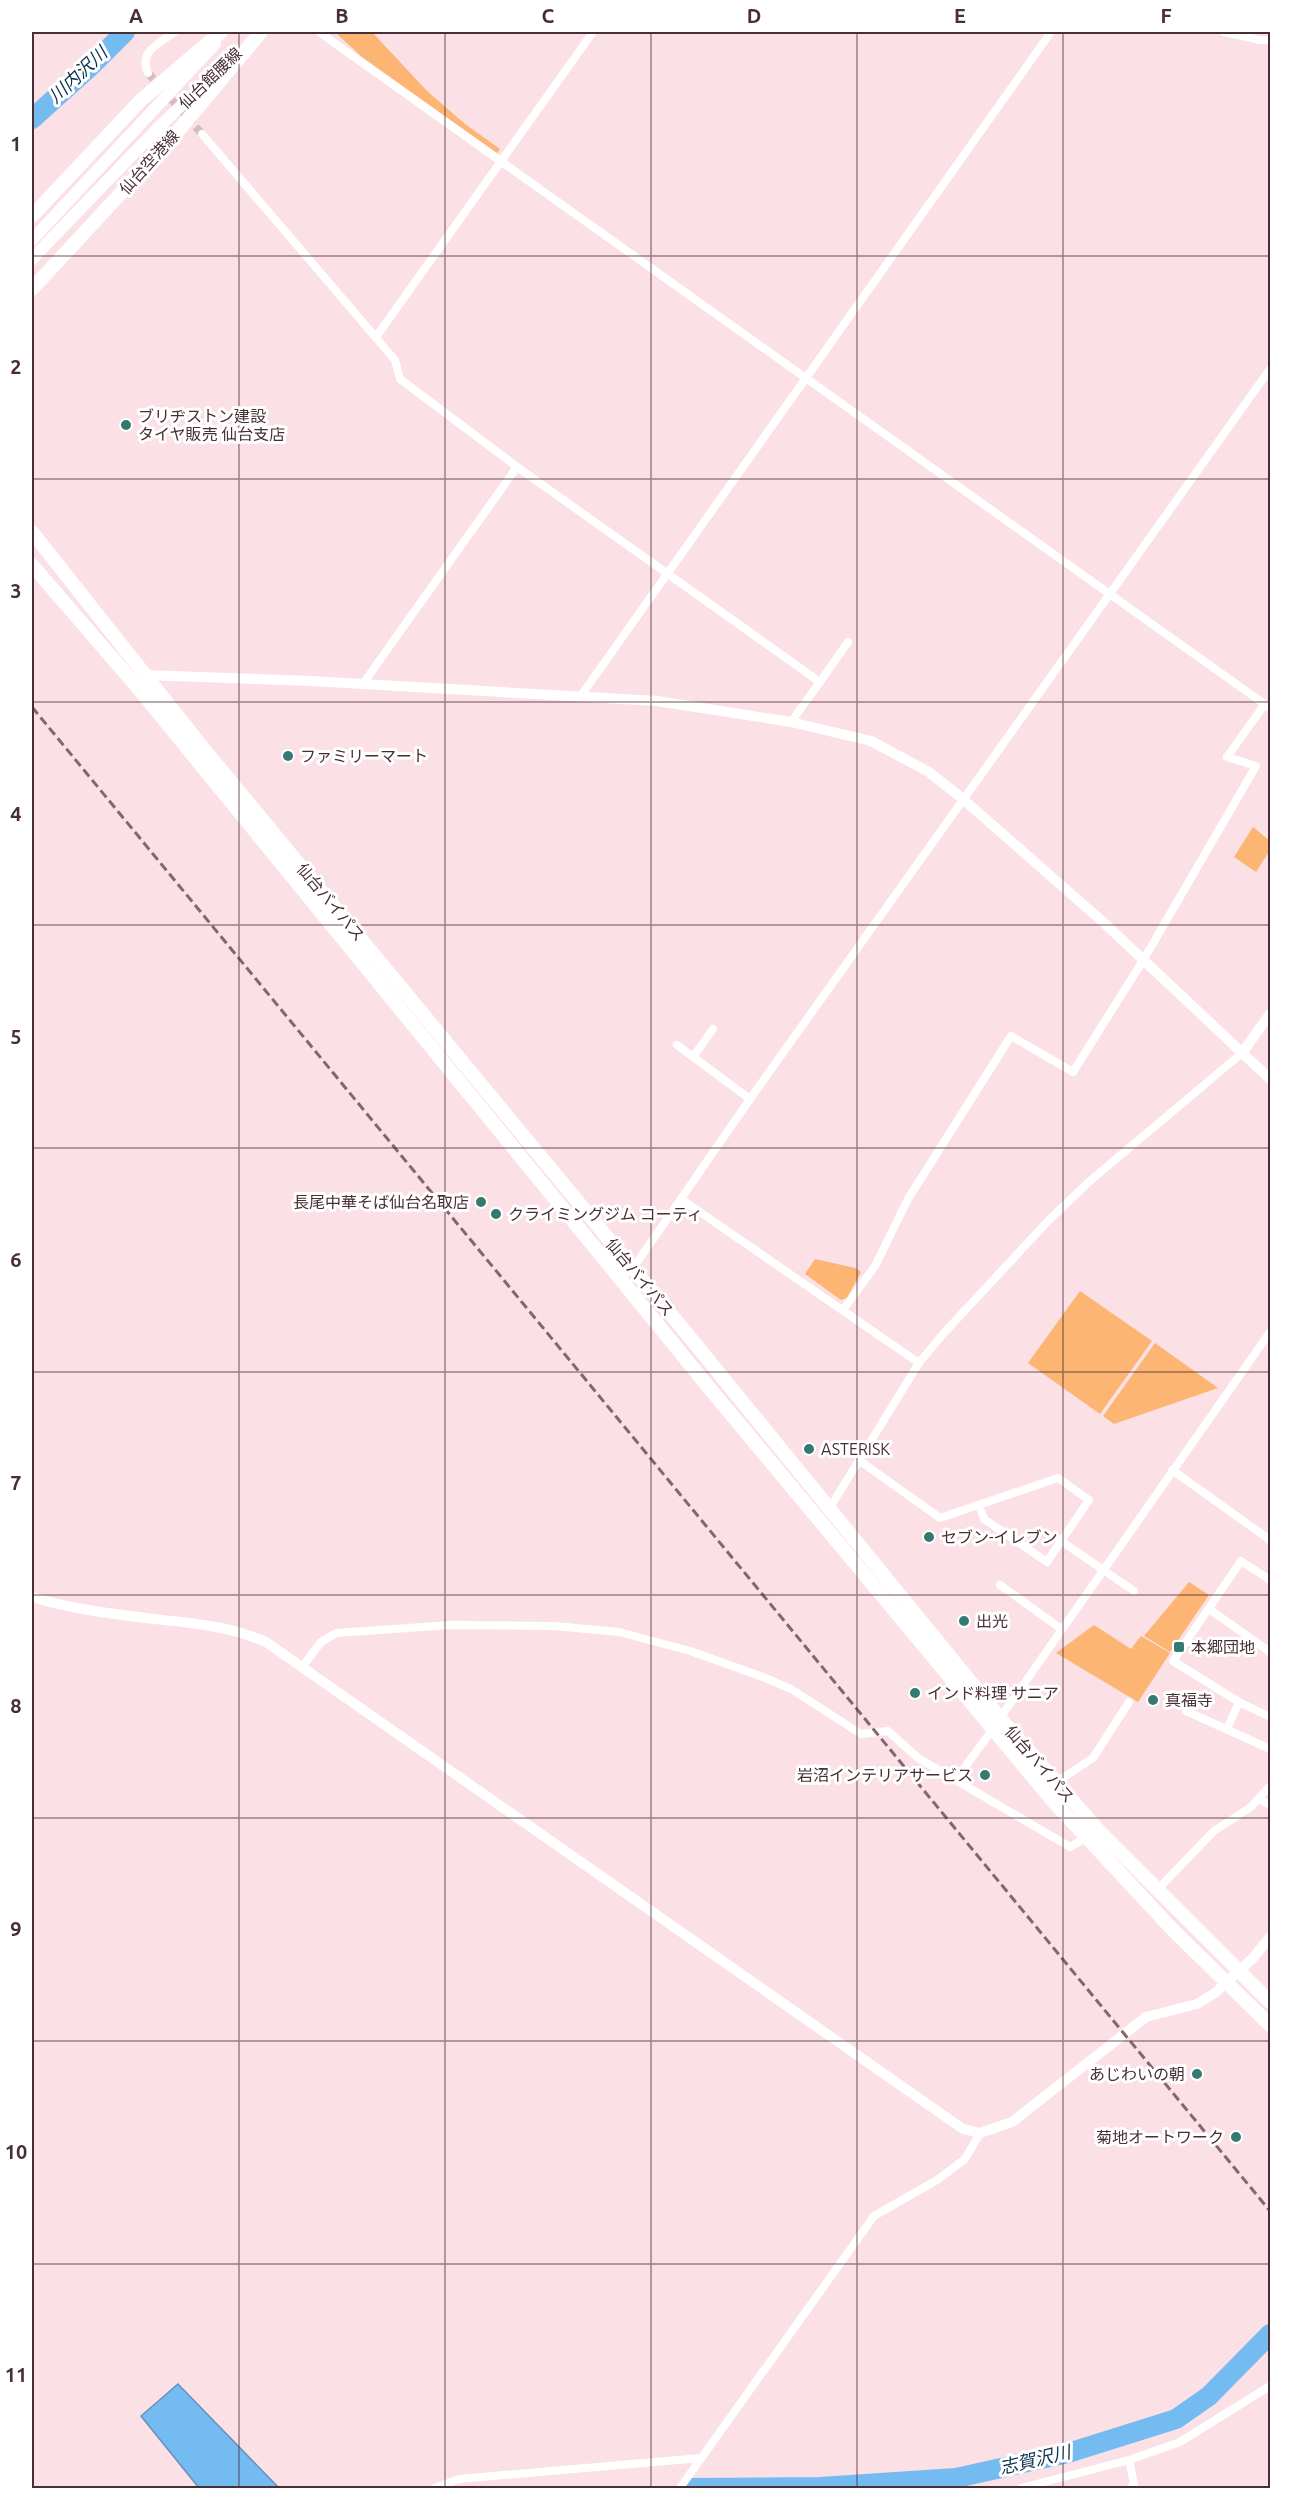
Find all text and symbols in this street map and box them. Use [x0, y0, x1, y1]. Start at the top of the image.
text: A [129, 4, 143, 27]
text: B [335, 4, 349, 27]
text: C [542, 4, 555, 27]
text: D [747, 4, 761, 27]
text: E [954, 4, 966, 27]
text: F [1160, 4, 1172, 27]
water label: 川内沢川 [44, 41, 112, 106]
street label: 仙台館腰線 [175, 44, 245, 112]
street label: 仙台空港線 [116, 126, 182, 198]
text: 1 [10, 132, 22, 155]
text: 2 [10, 355, 22, 378]
place label: ブリヂストン建設 タイヤ販売 仙台支店 [138, 407, 285, 443]
marker: ブリヂストン建設 タイヤ販売 仙台支店 [119, 418, 133, 432]
text: 3 [10, 579, 22, 602]
place label: ファミリーマート [300, 747, 428, 765]
marker: ファミリーマート [281, 749, 295, 763]
text: 4 [10, 802, 22, 825]
street label: 仙台バイパス [293, 860, 369, 944]
text: 5 [10, 1025, 22, 1048]
place label: 長尾中華そば仙台名取店 [293, 1193, 469, 1211]
marker: 長尾中華そば仙台名取店 [474, 1195, 488, 1209]
place label: クライミングジム コーティ [508, 1205, 703, 1223]
marker: クライミングジム コーティ [489, 1207, 503, 1221]
street label: 仙台バイパス [602, 1235, 678, 1319]
text: 6 [10, 1248, 22, 1271]
place label: ASTERISK [821, 1440, 890, 1458]
marker: ASTERISK [802, 1442, 816, 1456]
text: 7 [10, 1471, 22, 1494]
place label: セブン-イレブン [941, 1528, 1058, 1546]
marker: セブン-イレブン [922, 1530, 936, 1544]
place label: 出光 [976, 1612, 1008, 1630]
marker: 出光 [957, 1614, 971, 1628]
place label: 本郷団地 [1191, 1638, 1255, 1656]
marker: 本郷団地 [1172, 1640, 1186, 1654]
place label: インド料理 サニア [927, 1684, 1059, 1702]
marker: インド料理 サニア [908, 1686, 922, 1700]
place label: 真福寺 [1165, 1691, 1213, 1709]
marker: 真福寺 [1146, 1693, 1160, 1707]
text: 8 [10, 1694, 22, 1717]
street label: 仙台バイパス [1002, 1722, 1078, 1806]
place label: 岩沼インテリアサービス [797, 1766, 973, 1784]
marker: 岩沼インテリアサービス [978, 1768, 992, 1782]
text: 9 [10, 1917, 22, 1940]
place label: あじわいの朝 [1089, 2065, 1185, 2083]
marker: あじわいの朝 [1190, 2067, 1204, 2081]
place label: 菊地オートワーク [1096, 2128, 1224, 2146]
marker: 菊地オートワーク [1229, 2130, 1243, 2144]
text: 10 [5, 2140, 27, 2163]
text: 11 [5, 2363, 27, 2386]
water label: 志賀沢川 [997, 2441, 1074, 2477]

